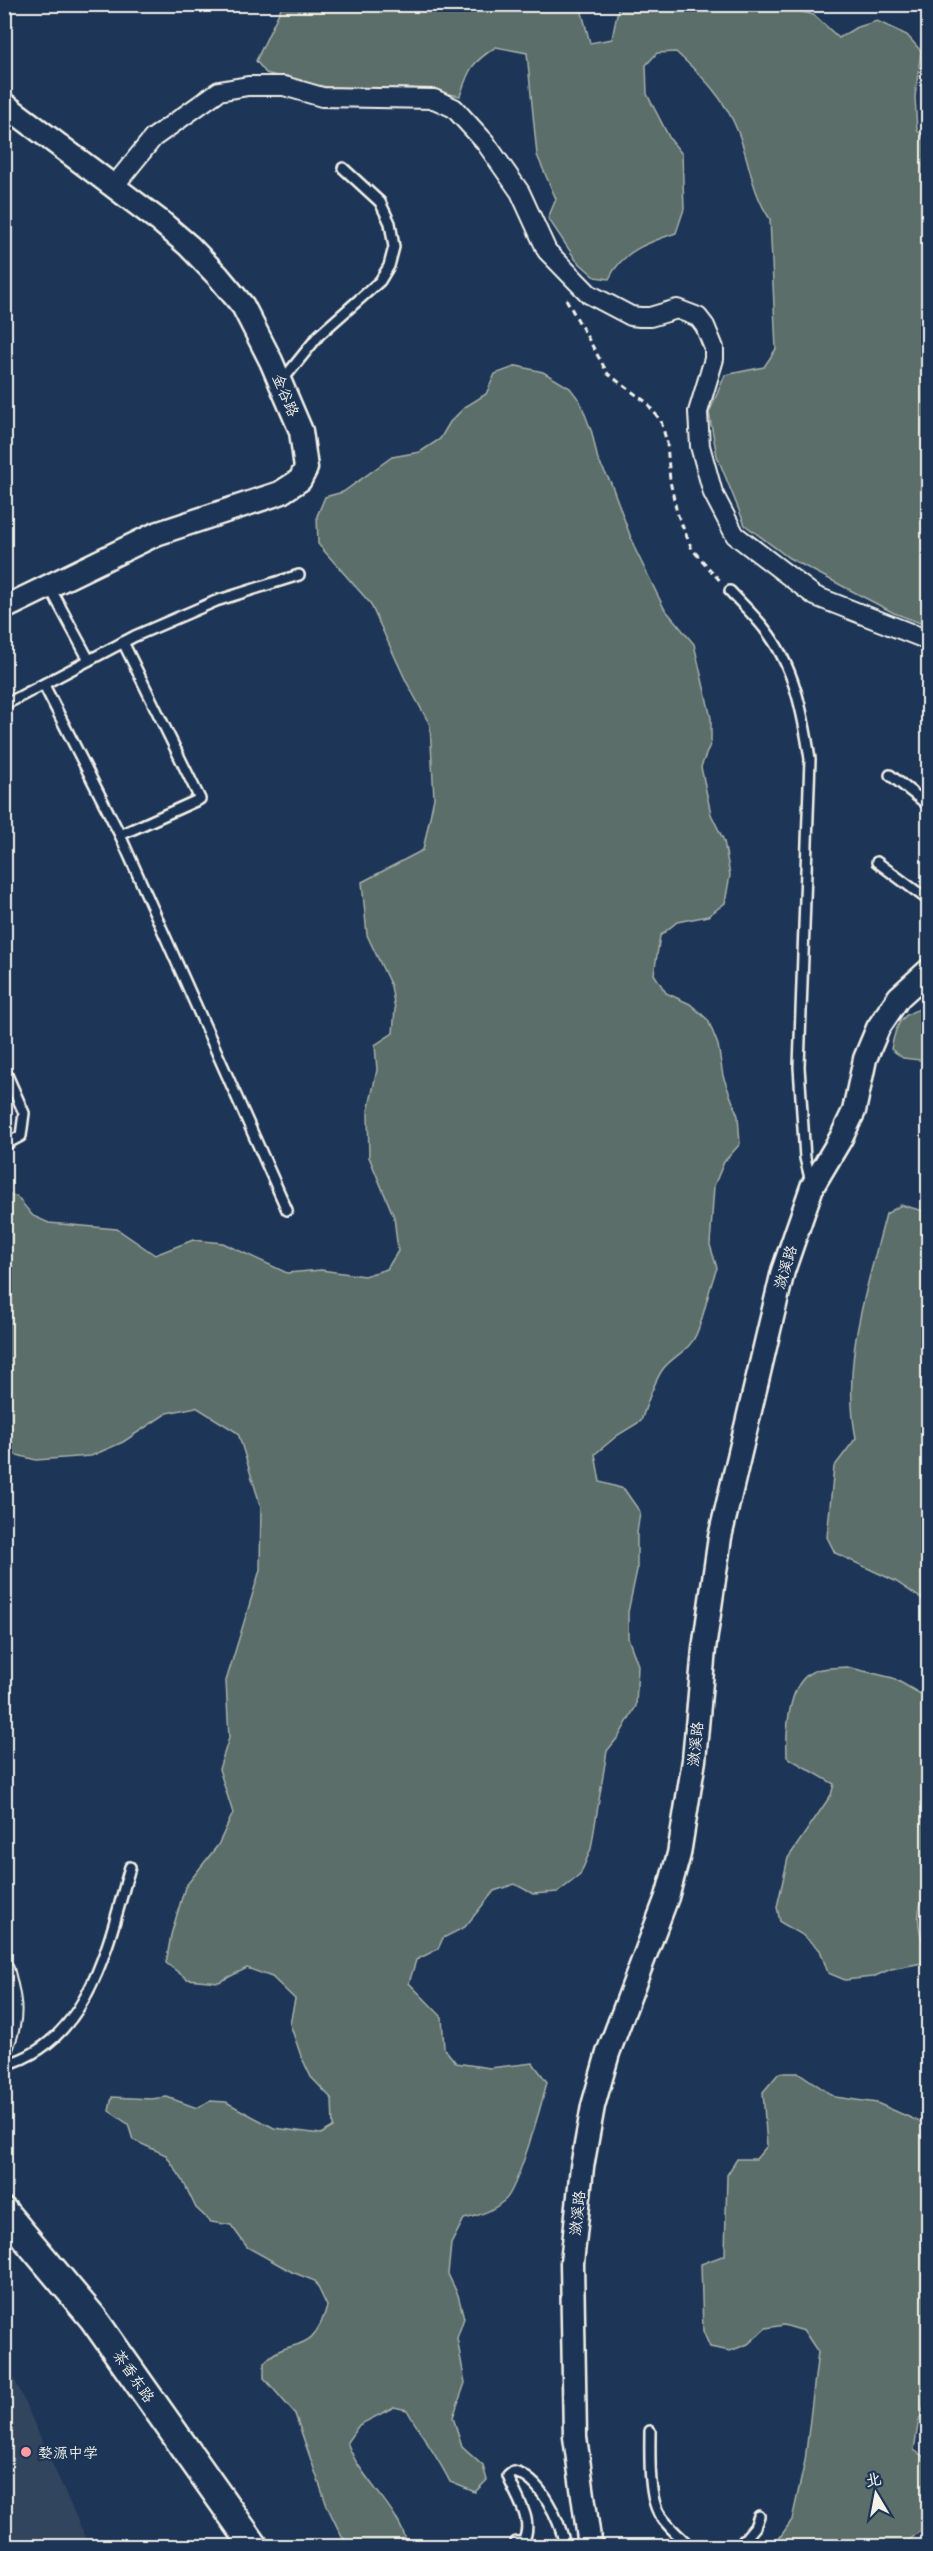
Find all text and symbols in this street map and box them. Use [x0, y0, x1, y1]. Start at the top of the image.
street label: 金谷路 [268, 371, 304, 419]
street label: 潋溪路 [769, 1243, 801, 1291]
street label: 潋溪路 [683, 1721, 707, 1767]
street label: 潋溪路 [565, 2190, 589, 2236]
street label: 茶香东路 [109, 2346, 159, 2406]
place label: 婺源中学 [38, 2443, 98, 2462]
marker: 婺源中学 [19, 2445, 33, 2459]
north arrow [846, 2464, 906, 2524]
text: 北 [864, 2468, 883, 2490]

